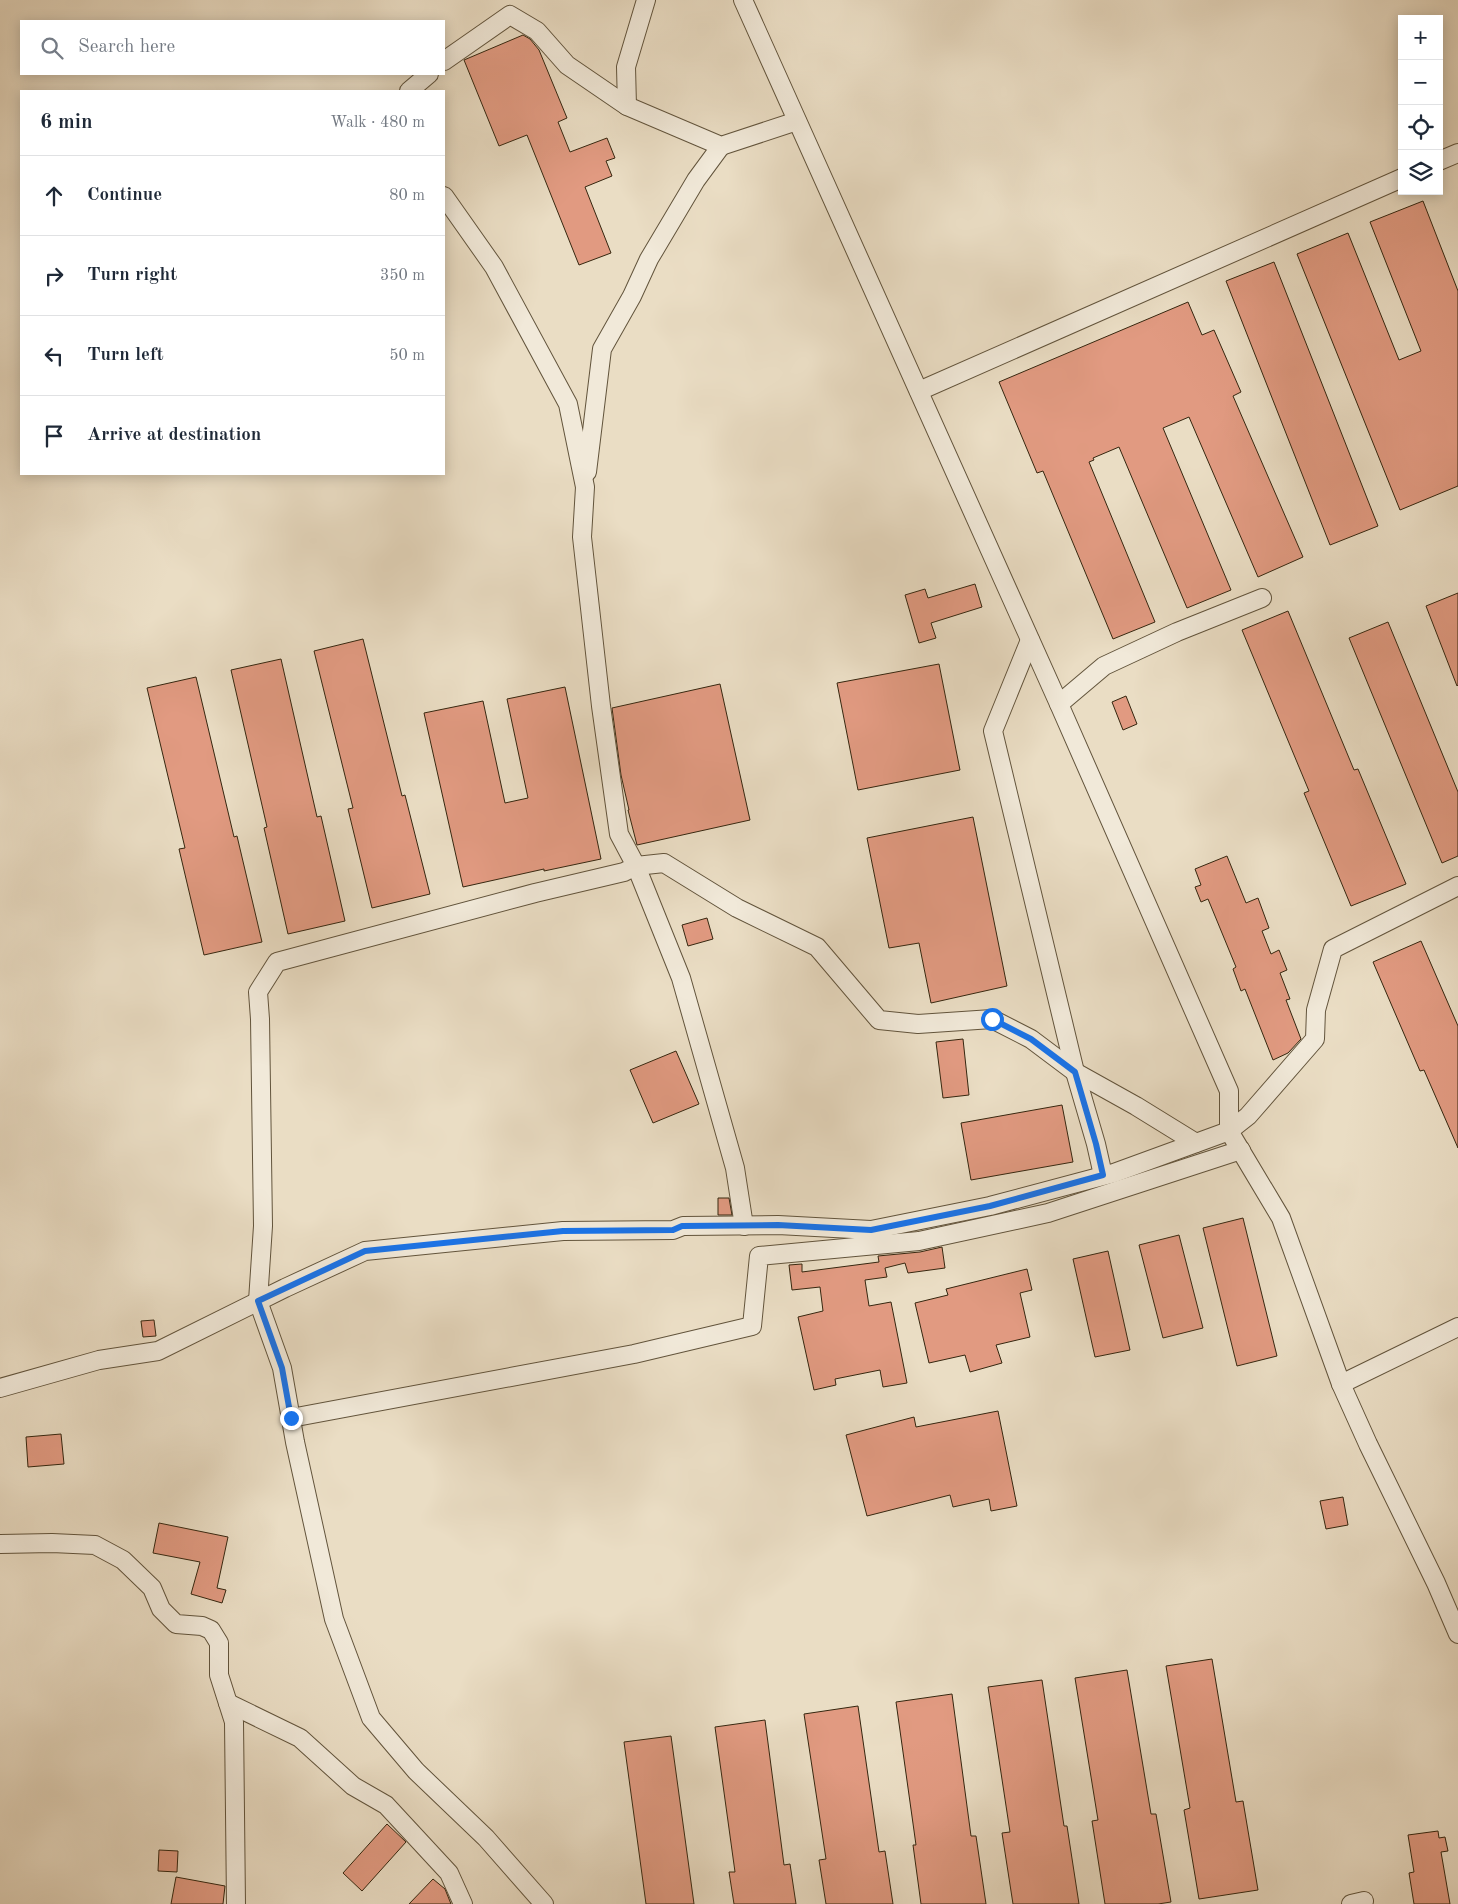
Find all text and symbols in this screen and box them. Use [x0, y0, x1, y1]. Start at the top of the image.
map controls [1398, 15, 1443, 195]
button: + [1398, 15, 1443, 60]
search box [20, 20, 445, 75]
icon: search [38, 34, 66, 62]
text: Search here [78, 38, 175, 57]
button: − [1398, 60, 1443, 105]
button: locate [1398, 105, 1443, 150]
text: 6 min [40, 112, 93, 133]
text: Walk · 480 m [330, 115, 425, 131]
button: layers [1398, 150, 1443, 195]
icon: ahead [40, 182, 68, 210]
text: Continue [87, 186, 162, 205]
text: 80 m [389, 188, 425, 204]
icon: right [40, 262, 68, 290]
text: Turn right [87, 266, 177, 285]
text: 350 m [380, 268, 425, 284]
icon: left [40, 342, 68, 370]
text: Turn left [87, 346, 164, 365]
text: 50 m [389, 348, 425, 364]
icon: arrive [40, 422, 68, 450]
text: Arrive at destination [87, 426, 261, 445]
route start [981, 1008, 1004, 1031]
route end [280, 1407, 303, 1430]

